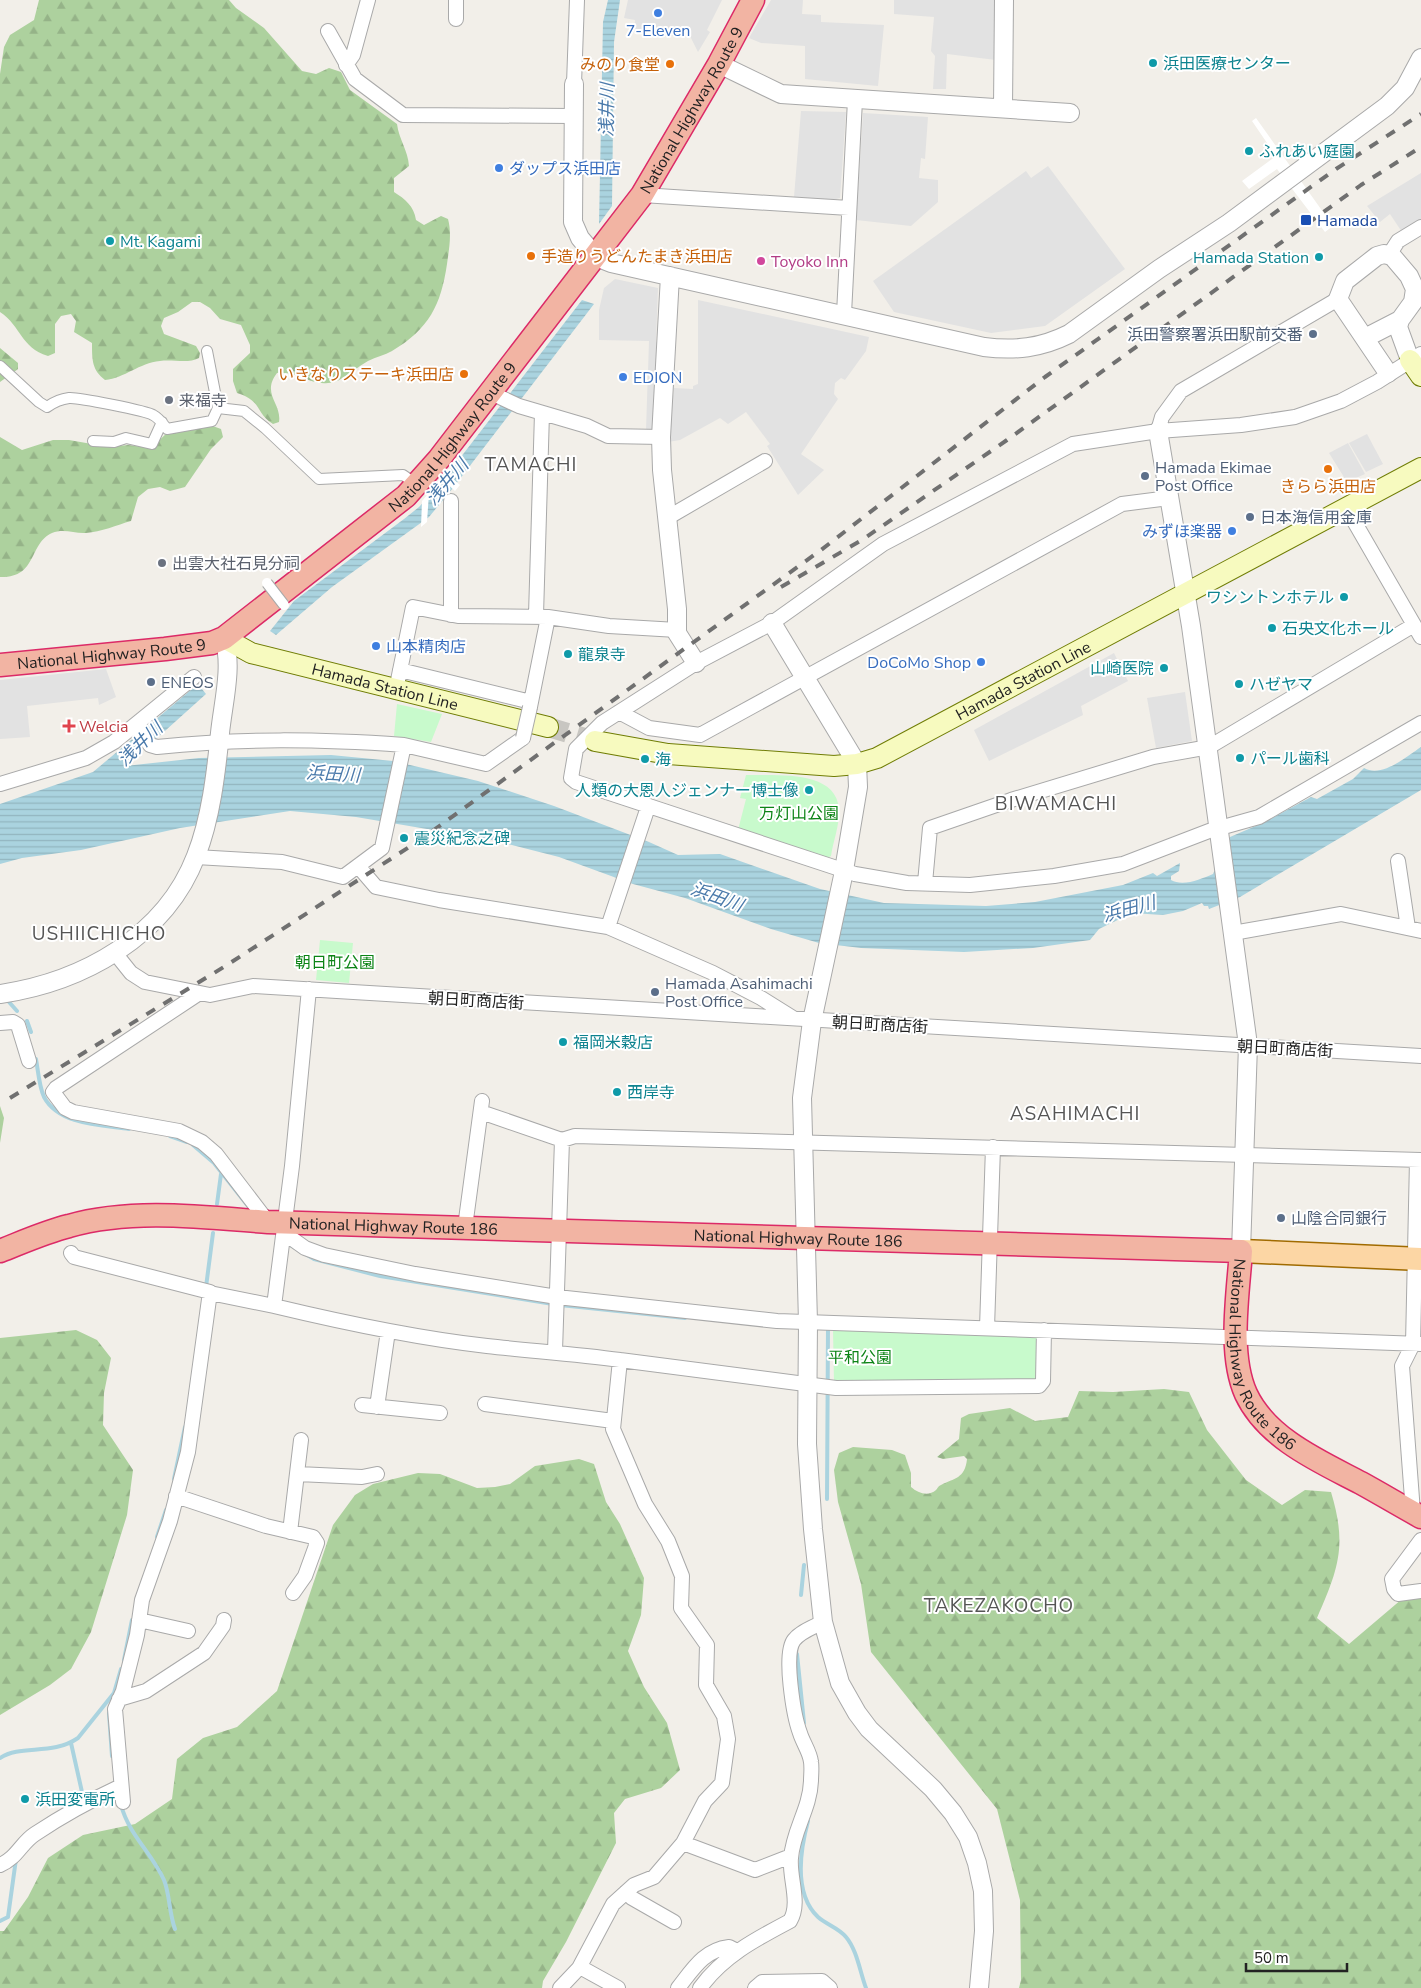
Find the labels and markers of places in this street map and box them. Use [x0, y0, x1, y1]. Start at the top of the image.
marker: 7-Eleven [652, 7, 664, 19]
place label: 7-Eleven [626, 20, 690, 42]
place label: 浜田医療センター [1163, 53, 1291, 75]
place label: みのり食堂 [580, 54, 660, 76]
marker: 浜田医療センター [1147, 57, 1159, 69]
marker: みのり食堂 [664, 58, 676, 70]
place label: ふれあい庭園 [1259, 141, 1355, 163]
marker: ふれあい庭園 [1243, 145, 1255, 157]
place label: ダップス浜田店 [509, 158, 621, 180]
marker: ダップス浜田店 [493, 162, 505, 174]
place label: Hamada [1317, 210, 1378, 232]
marker: Hamada [1299, 213, 1313, 227]
place label: Mt. Kagami [120, 231, 201, 253]
marker: Mt. Kagami [104, 235, 116, 247]
place label: 手造りうどんたまき浜田店 [541, 246, 733, 268]
place label: Hamada Station [1193, 247, 1309, 269]
marker: 手造りうどんたまき浜田店 [525, 250, 537, 262]
place label: Toyoko Inn [771, 251, 848, 273]
marker: Hamada Station [1313, 251, 1325, 263]
marker: Toyoko Inn [755, 255, 767, 267]
place label: 浜田警察署浜田駅前交番 [1127, 324, 1303, 346]
marker: 浜田警察署浜田駅前交番 [1307, 328, 1319, 340]
place label: いきなりステーキ浜田店 [278, 364, 454, 386]
place label: EDION [633, 367, 682, 389]
marker: いきなりステーキ浜田店 [458, 368, 470, 380]
marker: EDION [617, 371, 629, 383]
place label: 来福寺 [179, 390, 227, 412]
marker: 来福寺 [163, 394, 175, 406]
place label: Hamada Ekimae Post Office [1155, 457, 1271, 497]
marker: きらら浜田店 [1322, 463, 1334, 475]
marker: Hamada Ekimae Post Office [1139, 470, 1151, 482]
place label: きらら浜田店 [1280, 476, 1376, 498]
place label: 日本海信用金庫 [1260, 507, 1372, 529]
marker: 日本海信用金庫 [1244, 511, 1256, 523]
place label: みずほ楽器 [1142, 521, 1222, 543]
marker: みずほ楽器 [1226, 525, 1238, 537]
place label: 出雲大社石見分祠 [172, 553, 300, 575]
marker: 出雲大社石見分祠 [156, 557, 168, 569]
place label: ワシントンホテル [1206, 587, 1334, 609]
marker: ワシントンホテル [1338, 591, 1350, 603]
place label: 石央文化ホール [1282, 618, 1394, 640]
marker: 石央文化ホール [1266, 622, 1278, 634]
place label: 山本精肉店 [386, 636, 466, 658]
marker: 山本精肉店 [370, 640, 382, 652]
place label: 龍泉寺 [578, 644, 626, 666]
marker: 龍泉寺 [562, 648, 574, 660]
place label: DoCoMo Shop [867, 652, 971, 674]
marker: DoCoMo Shop [975, 656, 987, 668]
place label: 山崎医院 [1090, 658, 1154, 680]
marker: 山崎医院 [1158, 662, 1170, 674]
place label: ENEOS [161, 672, 214, 694]
place label: ハゼヤマ [1249, 674, 1313, 696]
marker: ENEOS [145, 676, 157, 688]
marker: ハゼヤマ [1233, 678, 1245, 690]
place label: Welcia [79, 716, 128, 738]
marker: Welcia [63, 720, 75, 732]
place label: パール歯科 [1250, 748, 1330, 770]
place label: 海 [655, 749, 671, 771]
marker: パール歯科 [1234, 752, 1246, 764]
marker: 海 [639, 753, 651, 765]
place label: 人類の大恩人ジェンナー博士像 [575, 780, 799, 802]
marker: 人類の大恩人ジェンナー博士像 [803, 784, 815, 796]
place label: 震災紀念之碑 [414, 828, 510, 850]
marker: 震災紀念之碑 [398, 832, 410, 844]
place label: Hamada Asahimachi Post Office [665, 973, 813, 1013]
marker: Hamada Asahimachi Post Office [649, 986, 661, 998]
place label: 福岡米穀店 [573, 1032, 653, 1054]
marker: 福岡米穀店 [557, 1036, 569, 1048]
place label: 西岸寺 [627, 1082, 675, 1104]
marker: 西岸寺 [611, 1086, 623, 1098]
place label: 山陰合同銀行 [1291, 1208, 1387, 1230]
marker: 山陰合同銀行 [1275, 1212, 1287, 1224]
place label: 浜田変電所 [35, 1789, 115, 1811]
marker: 浜田変電所 [19, 1793, 31, 1805]

